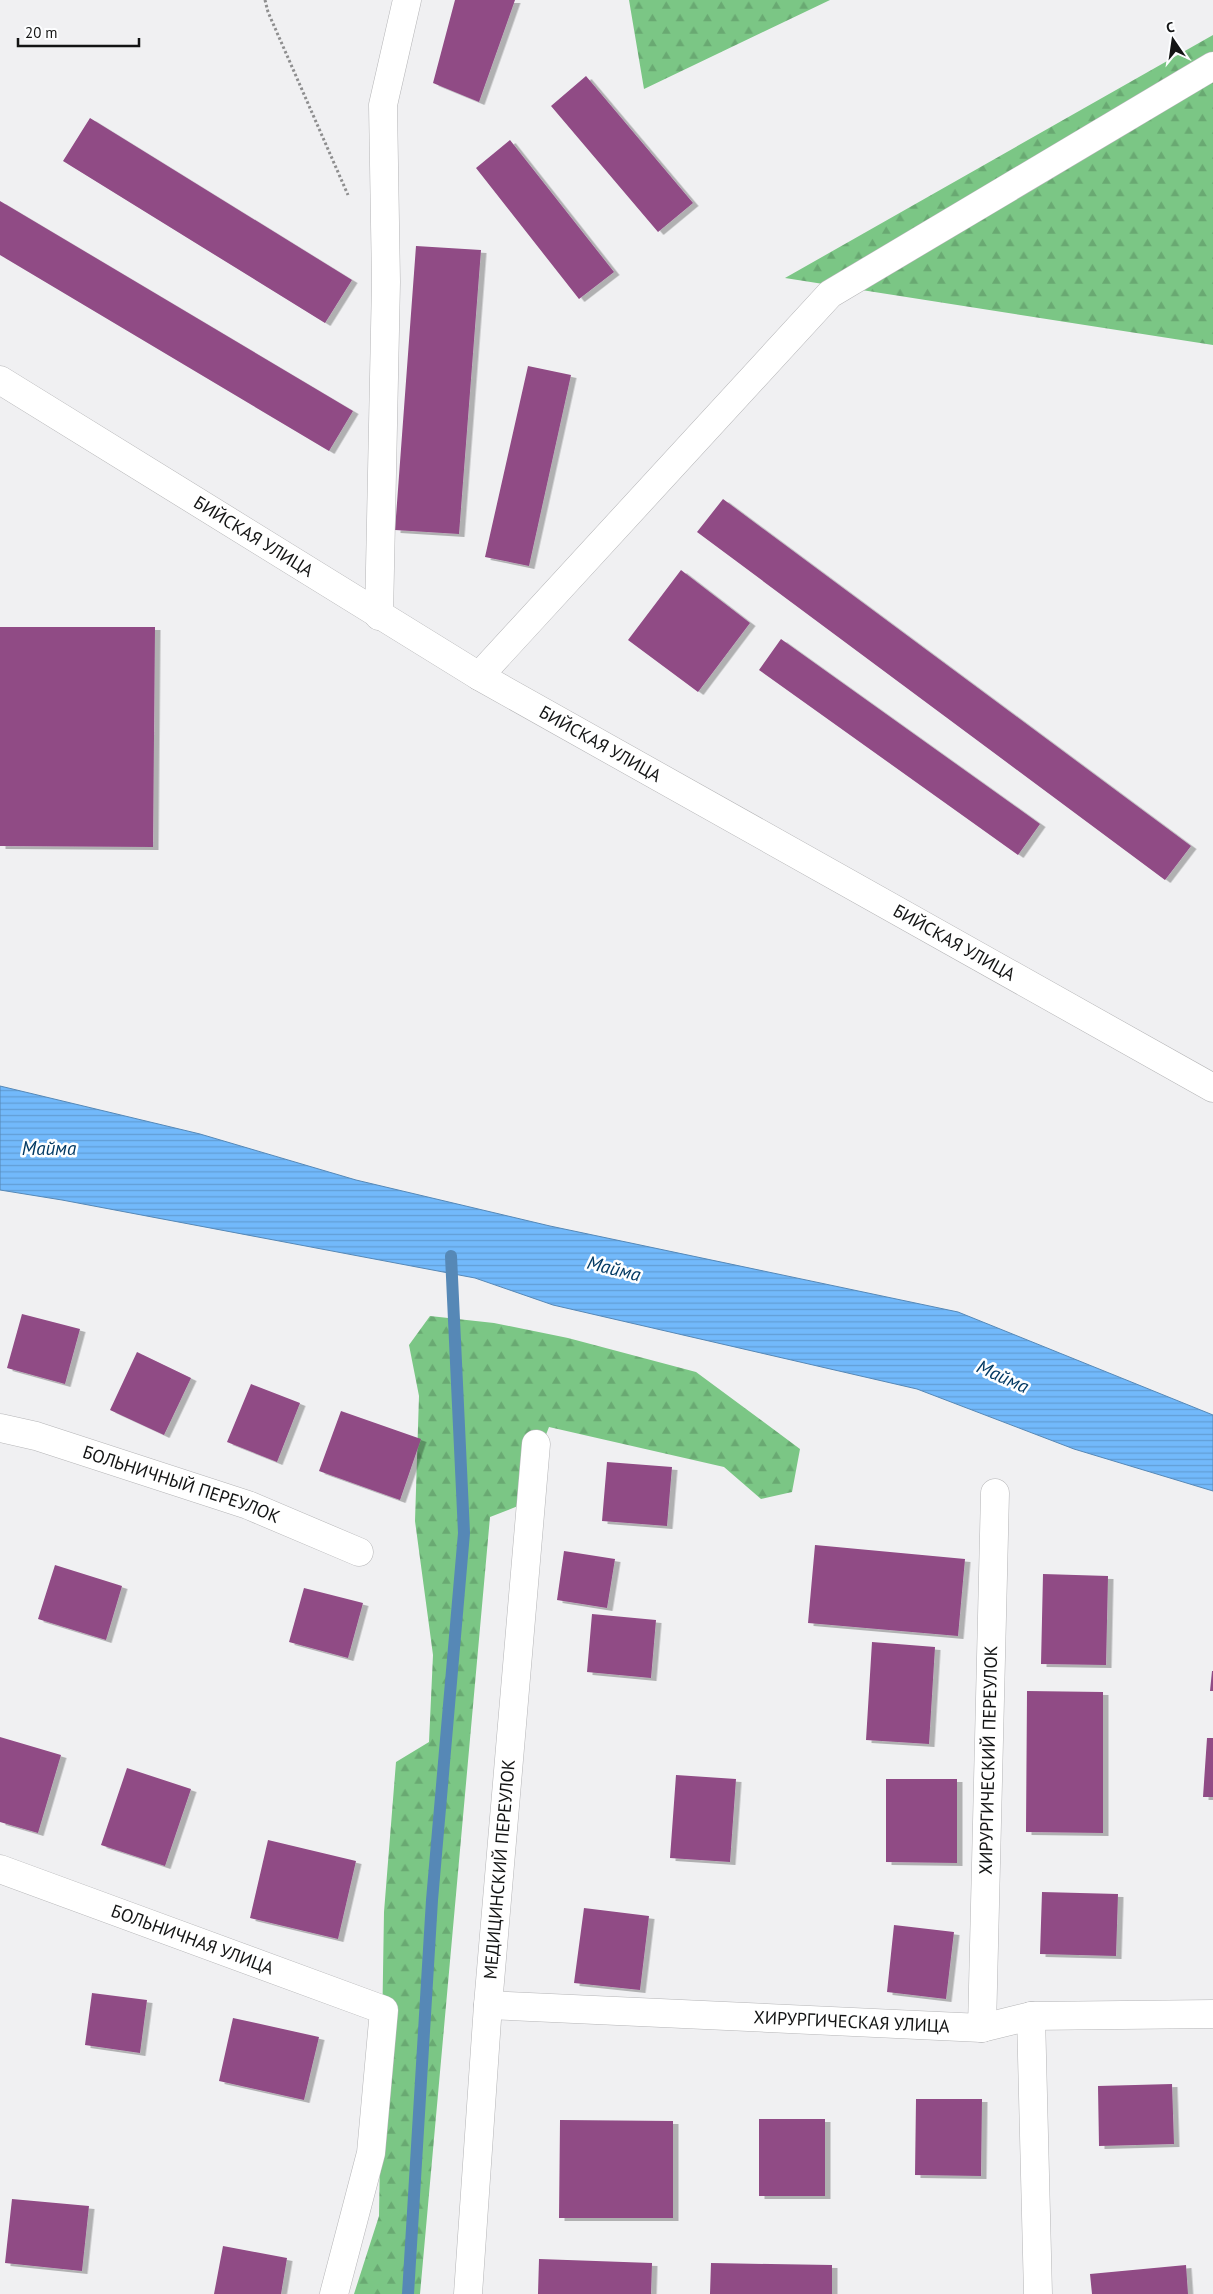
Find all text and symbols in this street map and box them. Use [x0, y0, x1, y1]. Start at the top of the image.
scale bar [18, 15, 139, 47]
north arrow [1148, 15, 1198, 65]
text: С [1164, 18, 1176, 37]
text: 20 m [25, 23, 58, 42]
street label: БИЙСКАЯ УЛИЦА [190, 491, 318, 582]
street label: БИЙСКАЯ УЛИЦА [535, 700, 666, 787]
street label: БИЙСКАЯ УЛИЦА [889, 899, 1020, 986]
water label: Майма [22, 1136, 77, 1160]
water label: Майма [585, 1250, 644, 1286]
water label: Майма [973, 1354, 1033, 1398]
street label: БОЛЬНИЧНЫЙ ПЕРЕУЛОК [80, 1440, 284, 1528]
street label: ХИРУРГИЧЕСКИЙ ПЕРЕУЛОК [974, 1645, 1002, 1875]
street label: МЕДИЦИНСКИЙ ПЕРЕУЛОК [478, 1758, 520, 1980]
street label: БОЛЬНИЧНАЯ УЛИЦА [108, 1899, 278, 1980]
street label: ХИРУРГИЧЕСКАЯ УЛИЦА [753, 2005, 951, 2037]

